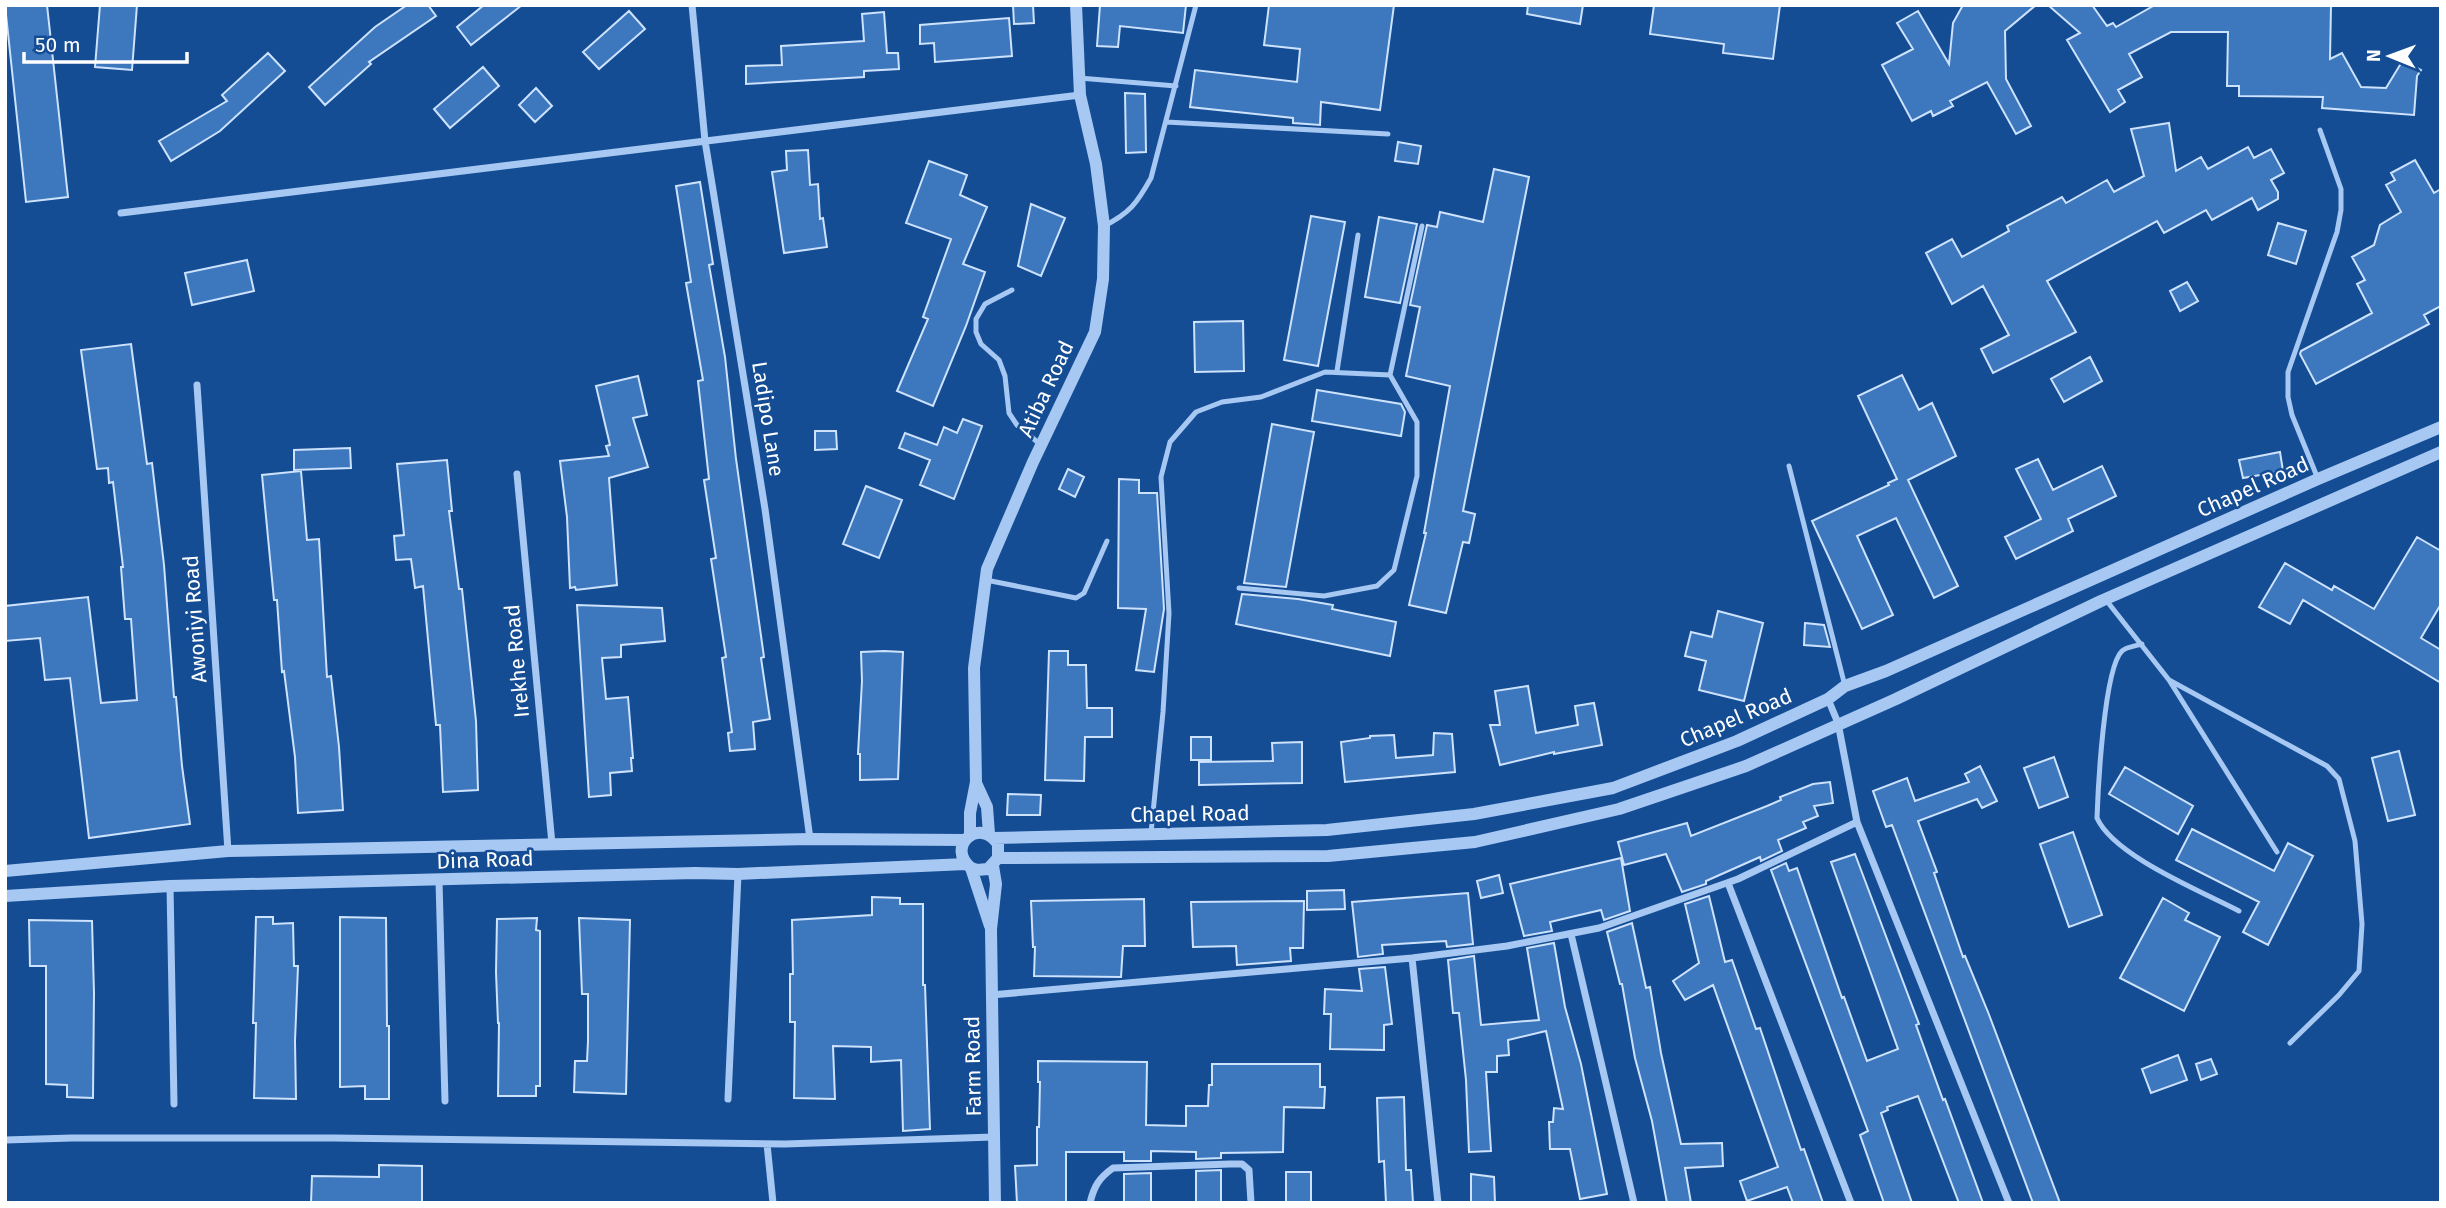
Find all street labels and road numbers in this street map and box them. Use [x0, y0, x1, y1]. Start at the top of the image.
street label: Atiba Road [1012, 337, 1080, 441]
street label: Ladipo Lane [746, 360, 790, 478]
street label: Chapel Road [2193, 451, 2313, 523]
street label: Awoniyi Road [178, 554, 212, 684]
street label: Irekhe Road [499, 603, 535, 719]
street label: Chapel Road [1676, 683, 1796, 753]
street label: Chapel Road [1130, 800, 1250, 828]
street label: Dina Road [436, 845, 534, 875]
street label: Farm Road [959, 1015, 987, 1117]

